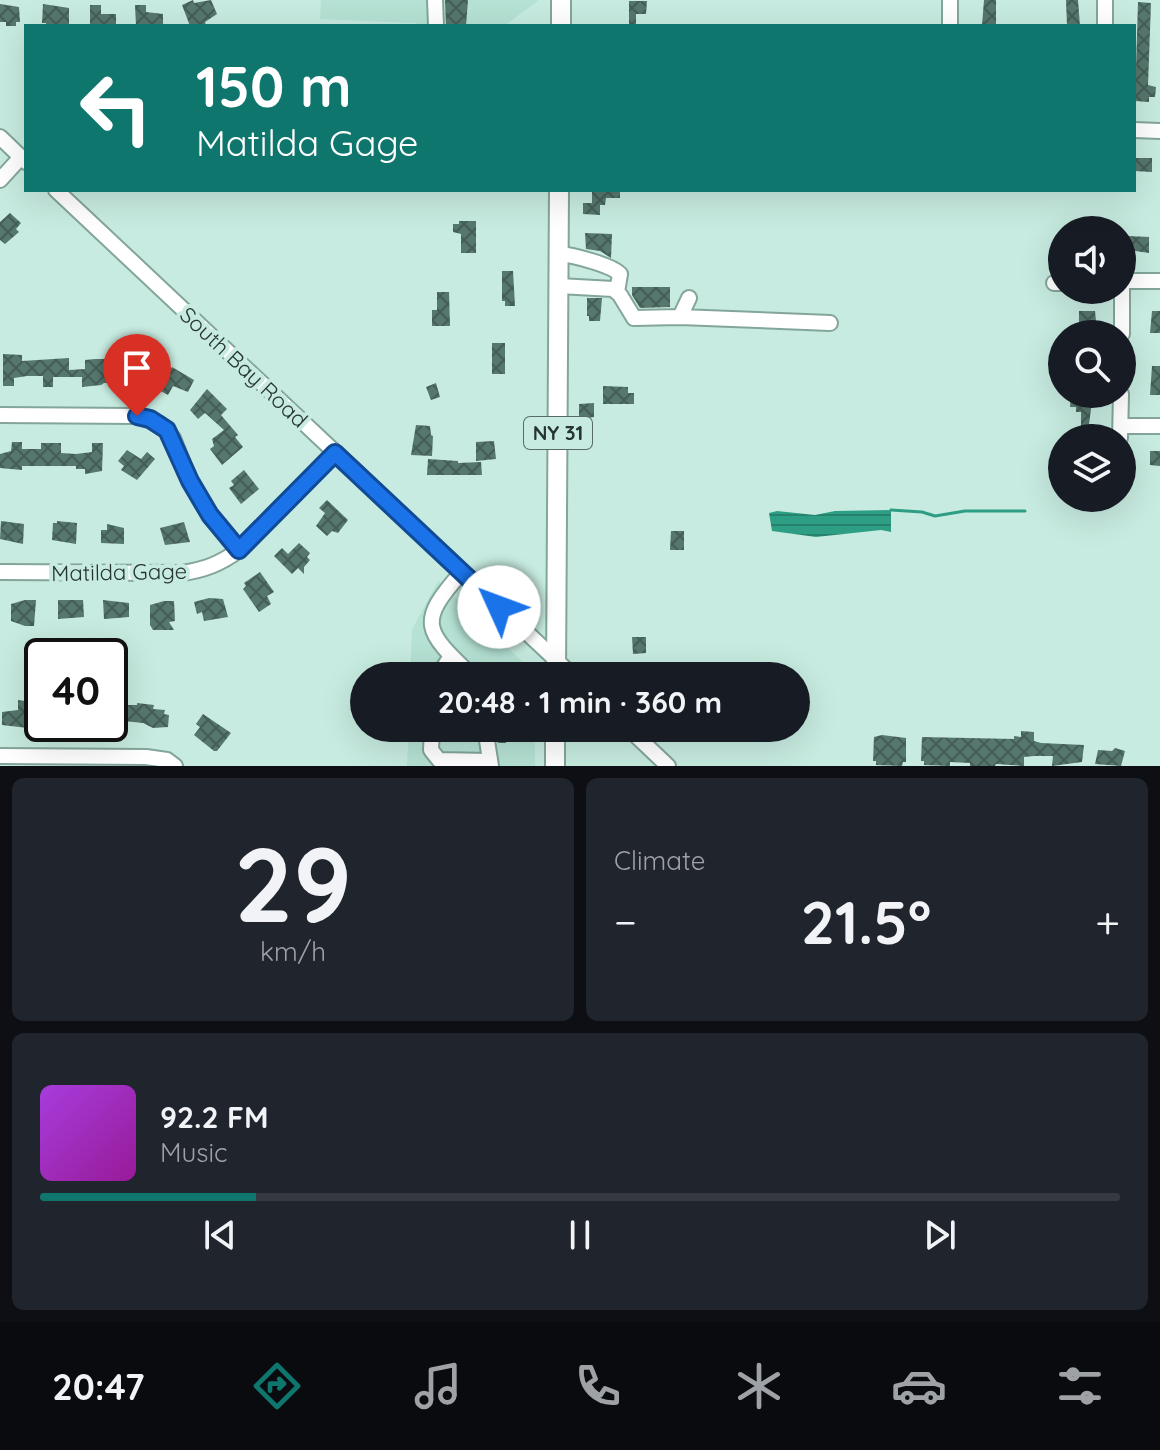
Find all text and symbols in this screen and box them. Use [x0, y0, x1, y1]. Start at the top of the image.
text: 150 m [196, 51, 352, 121]
icon: left [64, 56, 168, 160]
text: Matilda Gage [196, 120, 418, 165]
map controls [1048, 216, 1136, 512]
button: sound [1048, 216, 1136, 304]
street label: South Bay Road [174, 301, 314, 433]
button: search [1048, 320, 1136, 408]
pin [103, 334, 171, 416]
icon: arrive [115, 346, 159, 390]
road number: NY 31 [524, 417, 592, 449]
button: layers [1048, 424, 1136, 512]
street label: Matilda Gage [51, 557, 187, 587]
position arrow [457, 565, 541, 649]
speed limit sign: 40 [24, 638, 128, 742]
text: 20:48 · 1 min · 360 m [438, 683, 722, 721]
text: 29 [234, 818, 352, 948]
text: Climate [614, 844, 705, 877]
text: 21.5° [801, 884, 931, 959]
text: − [614, 894, 637, 949]
text: + [1095, 894, 1120, 949]
text: km/h [260, 935, 326, 968]
text: 92.2 FM [160, 1098, 268, 1136]
text: Music [160, 1136, 228, 1169]
icon: previous [198, 1213, 242, 1257]
icon: pause [558, 1213, 602, 1257]
icon: next [918, 1213, 962, 1257]
icon: directions [249, 1358, 305, 1414]
icon: music [410, 1358, 466, 1414]
icon: phone [570, 1358, 626, 1414]
icon: climate [731, 1358, 787, 1414]
icon: car [891, 1358, 947, 1414]
icon: filters [1052, 1358, 1108, 1414]
text: 20:47 [52, 1364, 145, 1409]

